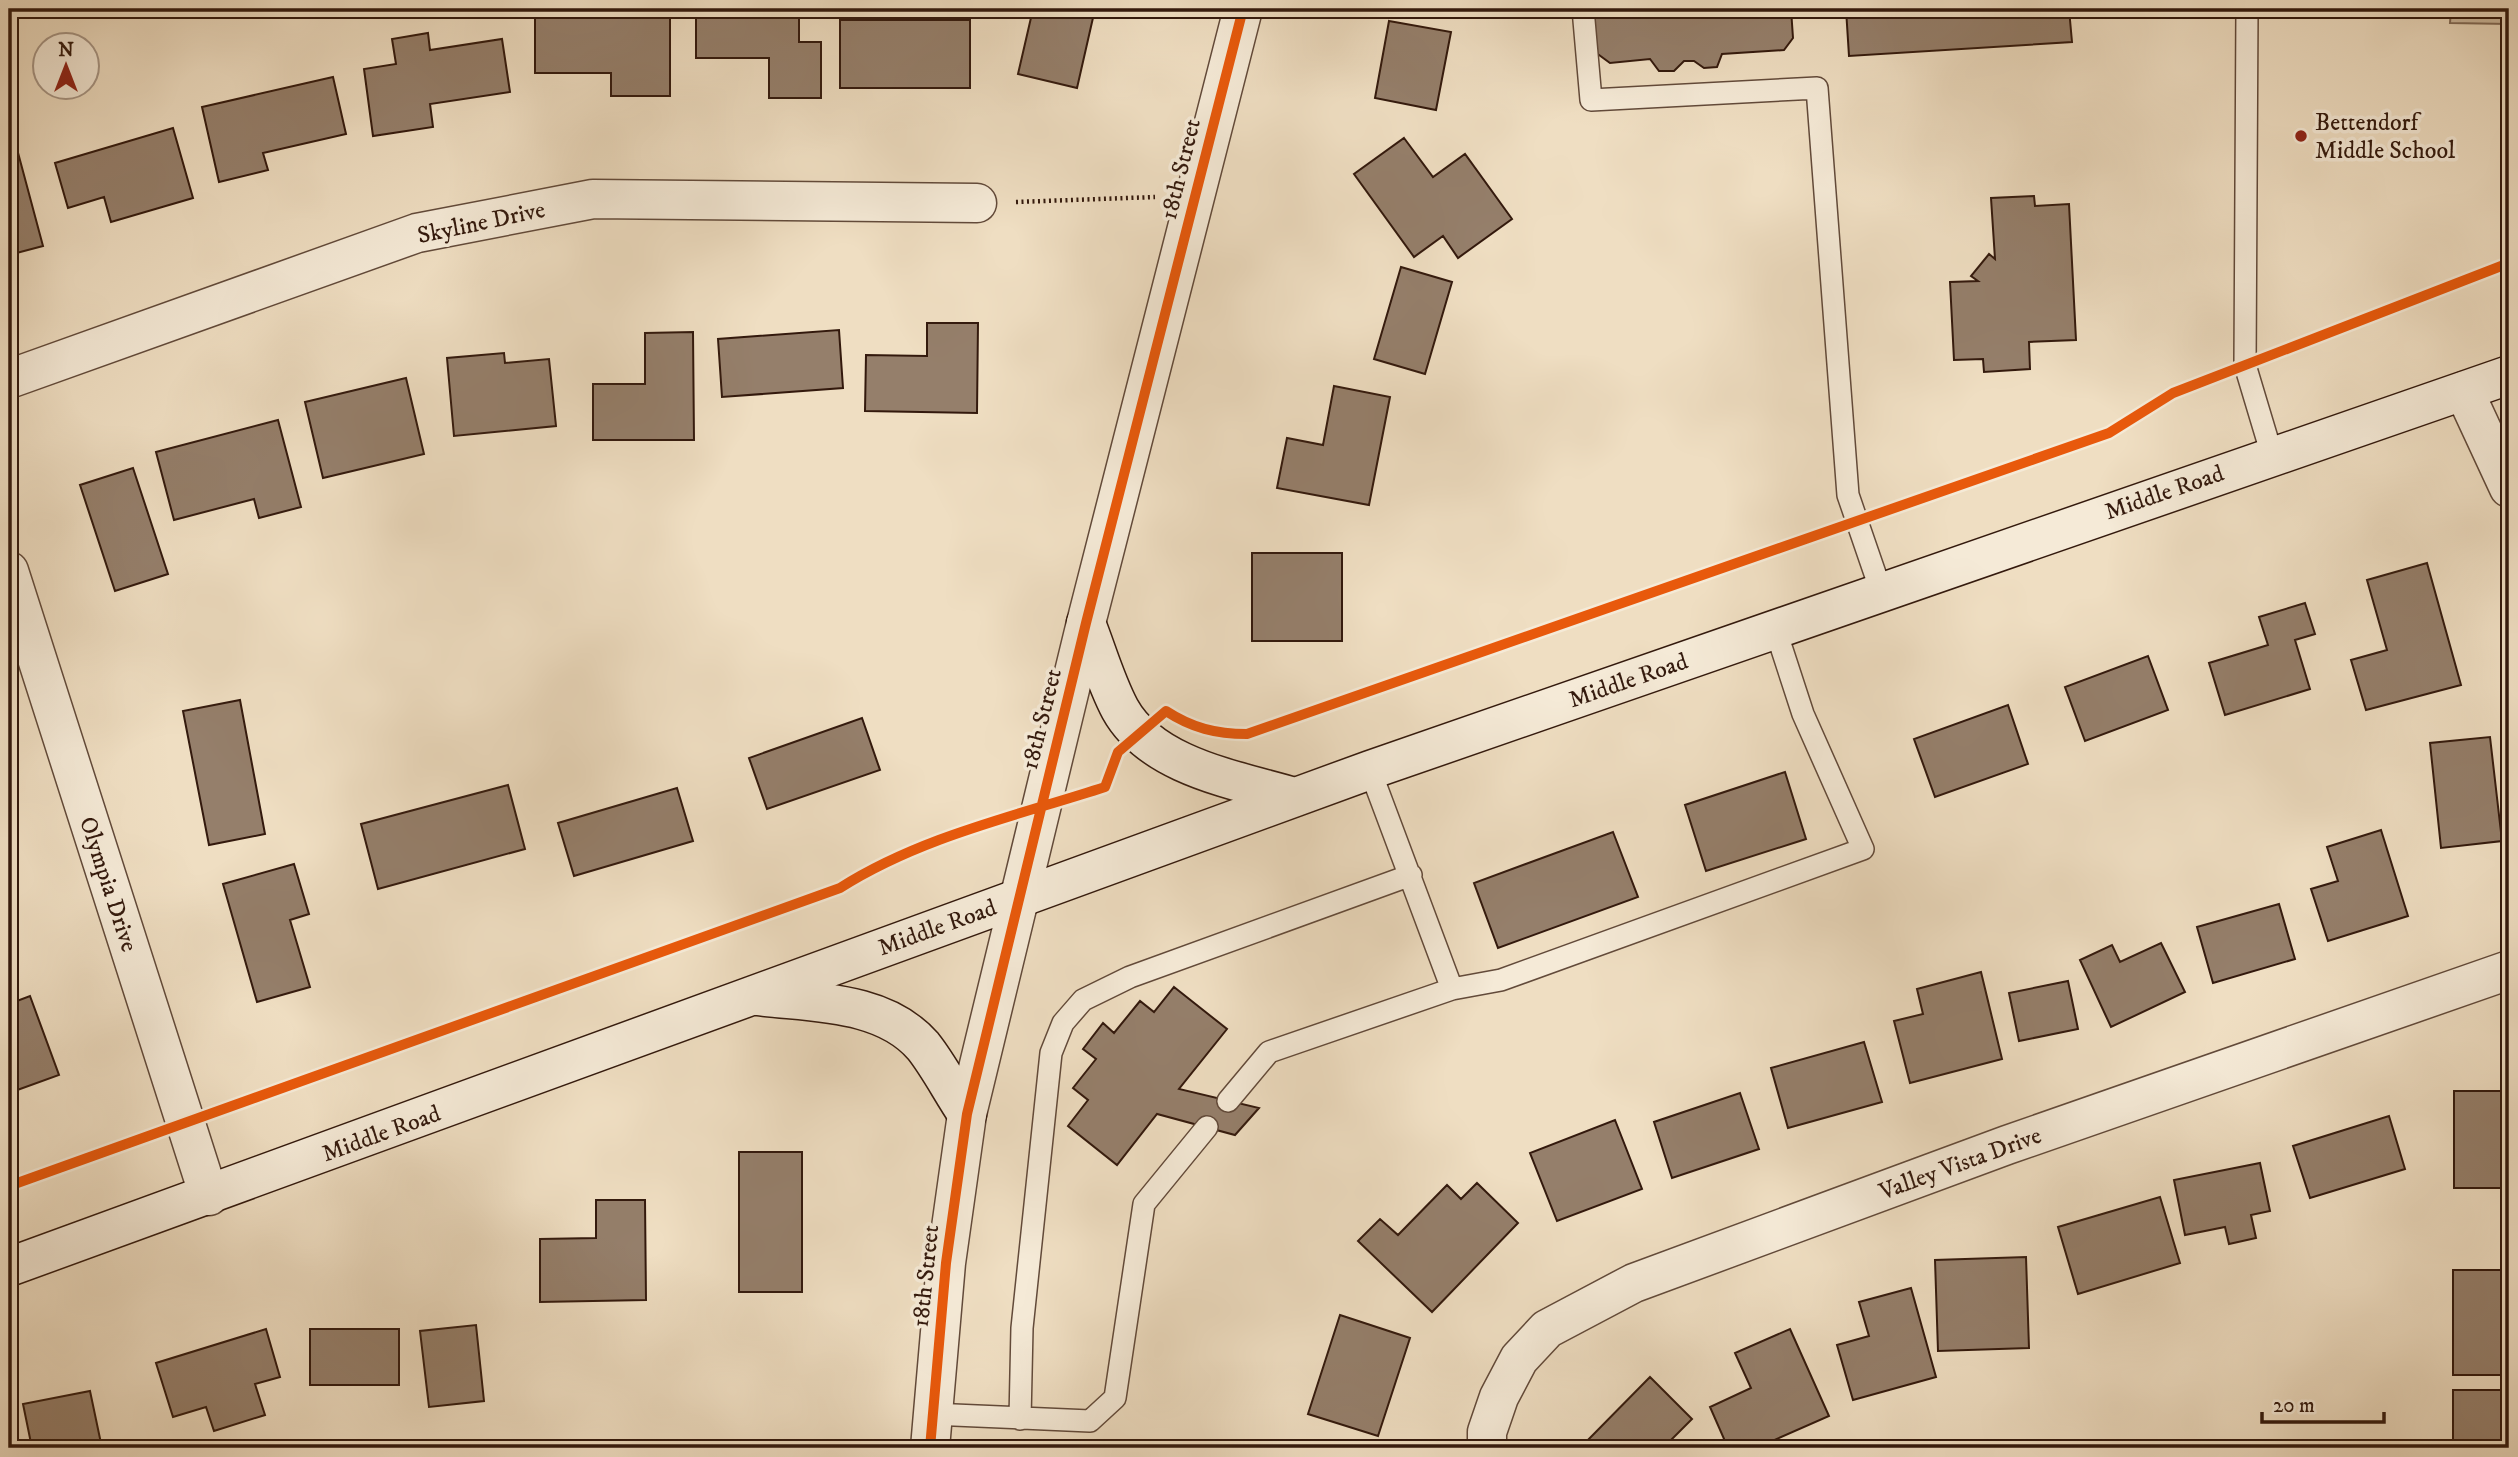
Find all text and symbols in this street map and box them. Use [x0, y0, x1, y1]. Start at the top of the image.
north arrow [32, 32, 102, 102]
text: N [58, 39, 74, 62]
place label: Bettendorf Middle School [2315, 108, 2456, 166]
street label: 18th Street [1154, 115, 1208, 223]
marker: Bettendorf Middle School [2293, 128, 2309, 144]
street label: Skyline Drive [415, 195, 548, 251]
street label: Middle Road [2101, 459, 2228, 527]
street label: Middle Road [1565, 647, 1692, 715]
street label: 18th Street [1015, 665, 1069, 773]
street label: Olympia Drive [72, 813, 144, 956]
street label: Middle Road [874, 893, 1001, 963]
street label: Middle Road [318, 1099, 445, 1169]
street label: Valley Vista Drive [1874, 1121, 2046, 1208]
street label: 18th Street [906, 1223, 946, 1329]
scale bar [2262, 1380, 2385, 1424]
text: 20 m [2273, 1393, 2315, 1419]

